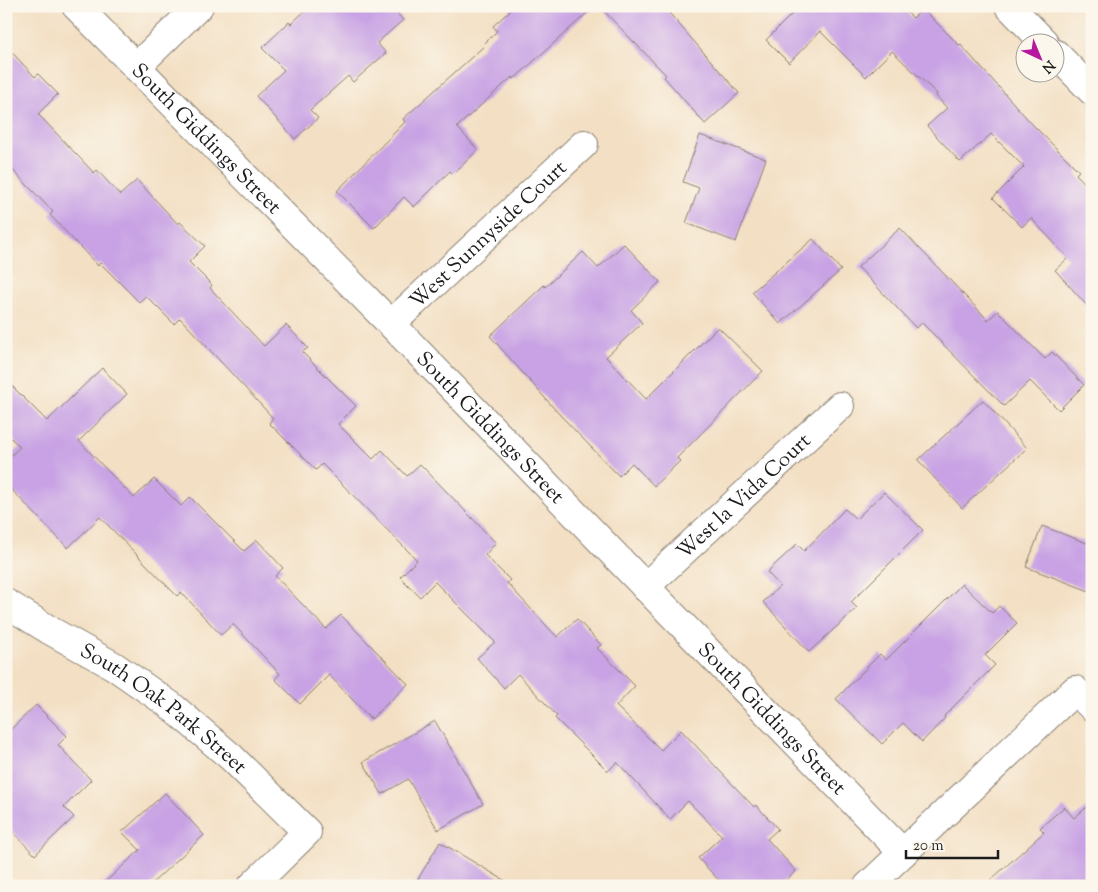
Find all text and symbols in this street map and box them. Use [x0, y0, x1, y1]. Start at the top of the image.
north arrow [1016, 32, 1066, 82]
text: N [1037, 55, 1059, 77]
street label: South Giddings Street [124, 57, 287, 222]
street label: West Sunnyside Court [404, 154, 574, 316]
street label: South Giddings Street [408, 345, 570, 511]
street label: West la Vida Court [671, 427, 818, 567]
street label: South Giddings Street [690, 636, 852, 803]
street label: South Oak Park Street [74, 637, 253, 782]
scale bar [906, 827, 998, 859]
text: 20 m [913, 836, 944, 857]

